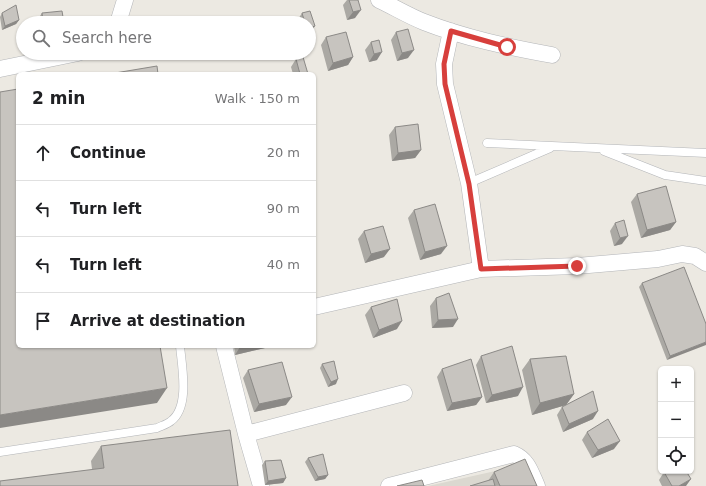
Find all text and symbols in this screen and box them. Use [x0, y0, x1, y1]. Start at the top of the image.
search box [16, 16, 316, 60]
icon: search [30, 27, 52, 49]
text: Search here [62, 29, 152, 47]
route start [498, 38, 516, 56]
text: 2 min [32, 88, 85, 108]
text: Walk · 150 m [215, 91, 300, 106]
icon: ahead [32, 142, 54, 164]
text: Continue [70, 144, 146, 162]
text: 20 m [267, 145, 300, 160]
icon: left [32, 198, 54, 220]
text: Turn left [70, 200, 142, 218]
text: 90 m [267, 201, 300, 216]
icon: left [32, 254, 54, 276]
text: Turn left [70, 256, 142, 274]
text: 40 m [267, 257, 300, 272]
route end [568, 257, 586, 275]
icon: arrive [32, 310, 54, 332]
text: Arrive at destination [70, 312, 245, 330]
map controls [658, 366, 694, 474]
button: + [658, 366, 694, 402]
button: − [658, 402, 694, 438]
button: locate [658, 438, 694, 474]

